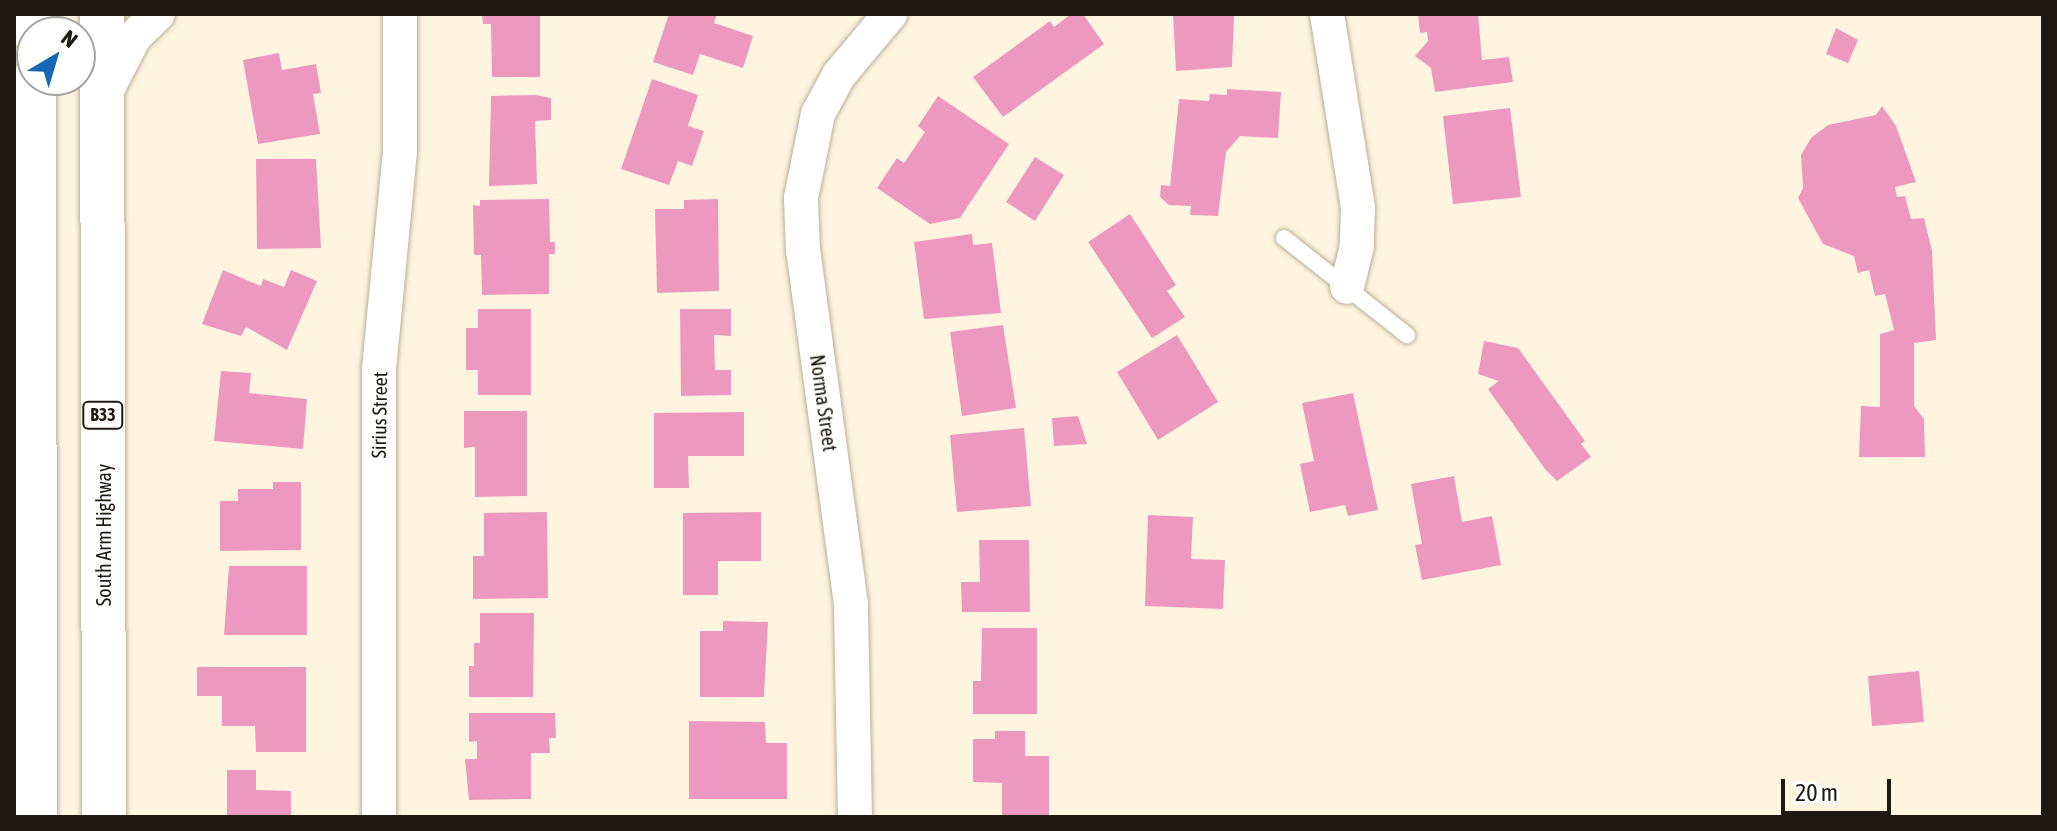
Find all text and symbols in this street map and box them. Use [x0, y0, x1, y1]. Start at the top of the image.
north arrow [16, 16, 96, 96]
text: N [56, 24, 83, 53]
street label: Norma Street [805, 353, 843, 453]
street label: Sirius Street [366, 371, 392, 459]
road number: B33 [81, 401, 125, 429]
street label: South Arm Highway [91, 464, 115, 606]
scale bar [1785, 763, 1895, 813]
text: 20 m [1795, 779, 1838, 806]

